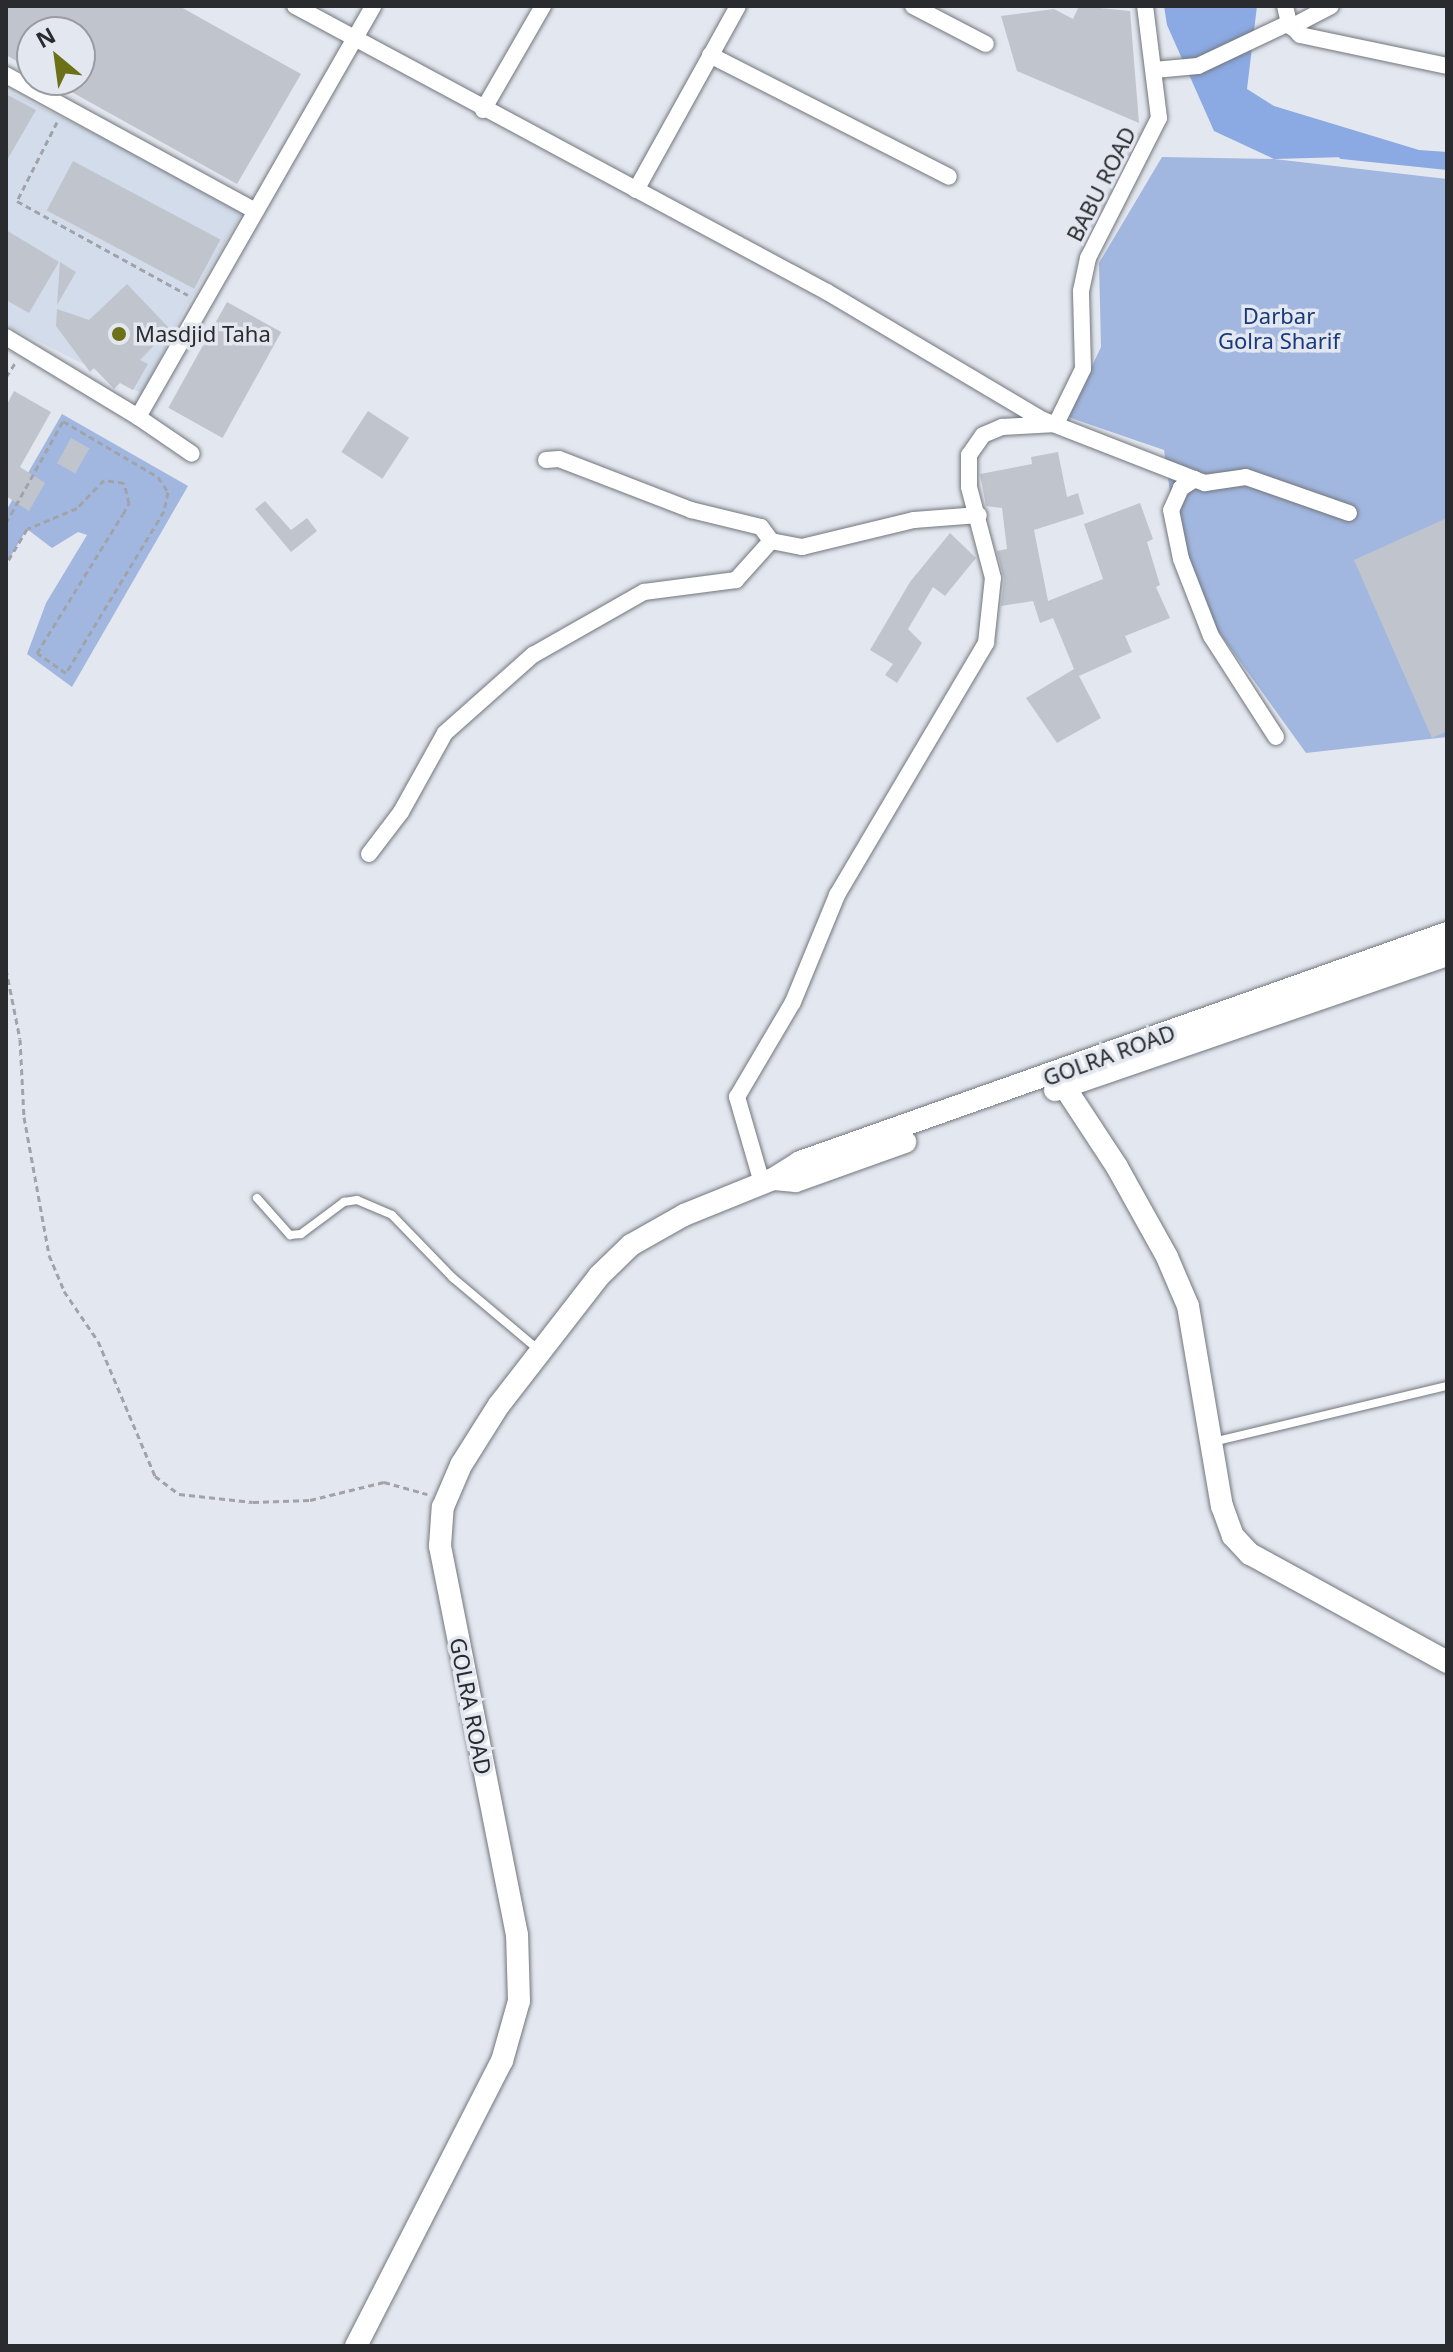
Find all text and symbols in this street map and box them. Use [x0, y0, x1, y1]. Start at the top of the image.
north arrow [16, 16, 96, 96]
text: N [30, 19, 60, 54]
street label: BABU ROAD [1061, 122, 1141, 246]
park label: Darbar Golra Sharif [1218, 302, 1340, 354]
place label: Masdjid Taha [135, 321, 271, 347]
marker: Masdjid Taha [110, 325, 128, 343]
street label: GOLRA ROAD [1039, 1019, 1179, 1091]
street label: GOLRA ROAD [445, 1635, 497, 1777]

